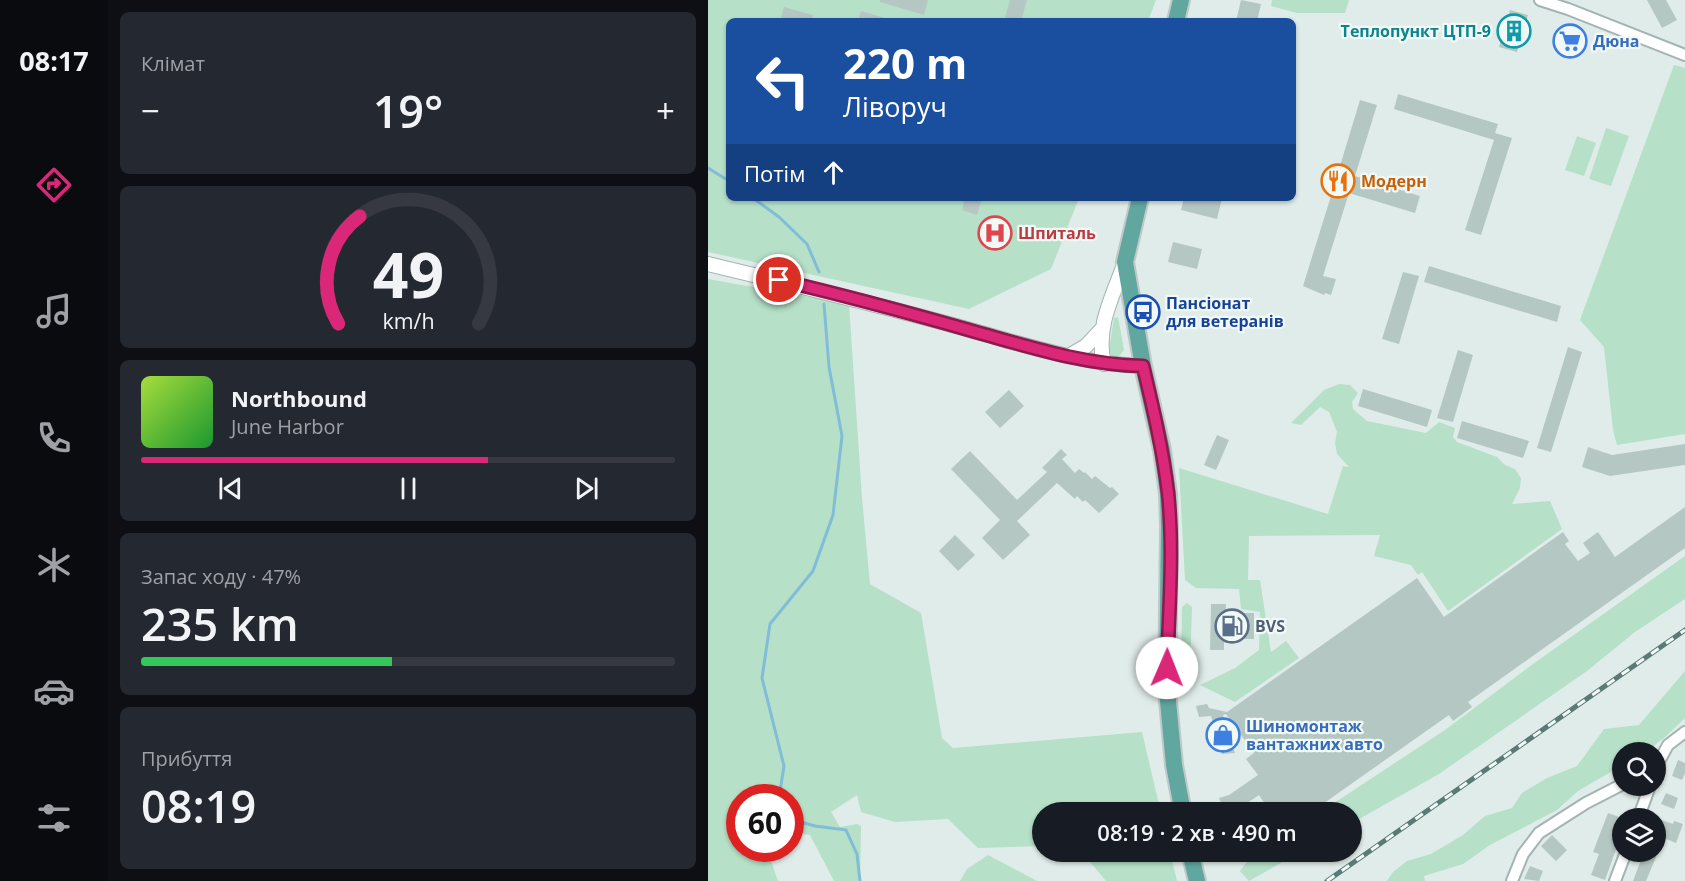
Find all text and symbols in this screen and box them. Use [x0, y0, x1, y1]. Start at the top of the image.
building icon: Теплопункт ЦТП-9 [1496, 13, 1532, 49]
place label: Теплопункт ЦТП-9 [1341, 20, 1491, 42]
supermarket icon: Дюна [1552, 23, 1588, 59]
place label: Дюна [1593, 30, 1640, 52]
text: 220 m [843, 34, 967, 91]
text: 08:17 [19, 42, 89, 79]
icon: left [744, 42, 822, 120]
text: Клімат [141, 50, 205, 77]
text: 19° [373, 80, 443, 141]
text: − [141, 88, 160, 133]
text: + [656, 88, 675, 133]
text: Ліворуч [843, 88, 947, 125]
icon: ahead [817, 156, 850, 189]
text: Потім [744, 158, 805, 188]
restaurant icon: Модерн [1320, 163, 1356, 199]
icon: directions [33, 164, 75, 206]
place label: Модерн [1361, 170, 1427, 192]
hospital icon: Шпиталь [977, 215, 1013, 251]
place label: Шпиталь [1018, 222, 1096, 244]
text: 49 [372, 231, 444, 316]
pin [753, 254, 804, 305]
icon: arrive [762, 263, 795, 296]
icon: music [33, 290, 75, 332]
place label: Пансіонат для ветеранів [1166, 292, 1284, 332]
bus stop icon: Пансіонат для ветеранів [1125, 294, 1161, 330]
text: km/h [382, 306, 434, 335]
text: Northbound [231, 383, 367, 413]
text: June Harbor [231, 413, 344, 440]
icon: phone [33, 417, 75, 459]
icon: previous [214, 472, 247, 505]
icon: pause [392, 472, 425, 505]
icon: next [570, 472, 603, 505]
icon: climate [33, 544, 75, 586]
text: Запас ходу · 47% [141, 563, 301, 590]
text: 235 km [141, 593, 299, 654]
fuel station icon: BVS [1214, 608, 1250, 644]
place label: BVS [1255, 615, 1285, 637]
position arrow [1135, 636, 1199, 700]
icon: car [33, 670, 75, 712]
place label: Шиномонтаж вантажних авто [1246, 715, 1383, 755]
shop icon: Шиномонтаж вантажних авто [1205, 717, 1241, 753]
map controls [1612, 742, 1666, 862]
button: search [1612, 742, 1666, 796]
text: Прибуття [141, 745, 232, 772]
text: 08:19 [141, 775, 256, 836]
speed limit sign: 60 [726, 784, 804, 862]
icon: filters [33, 797, 75, 839]
button: layers [1612, 808, 1666, 862]
text: 08:19 · 2 хв · 490 m [1097, 817, 1297, 847]

